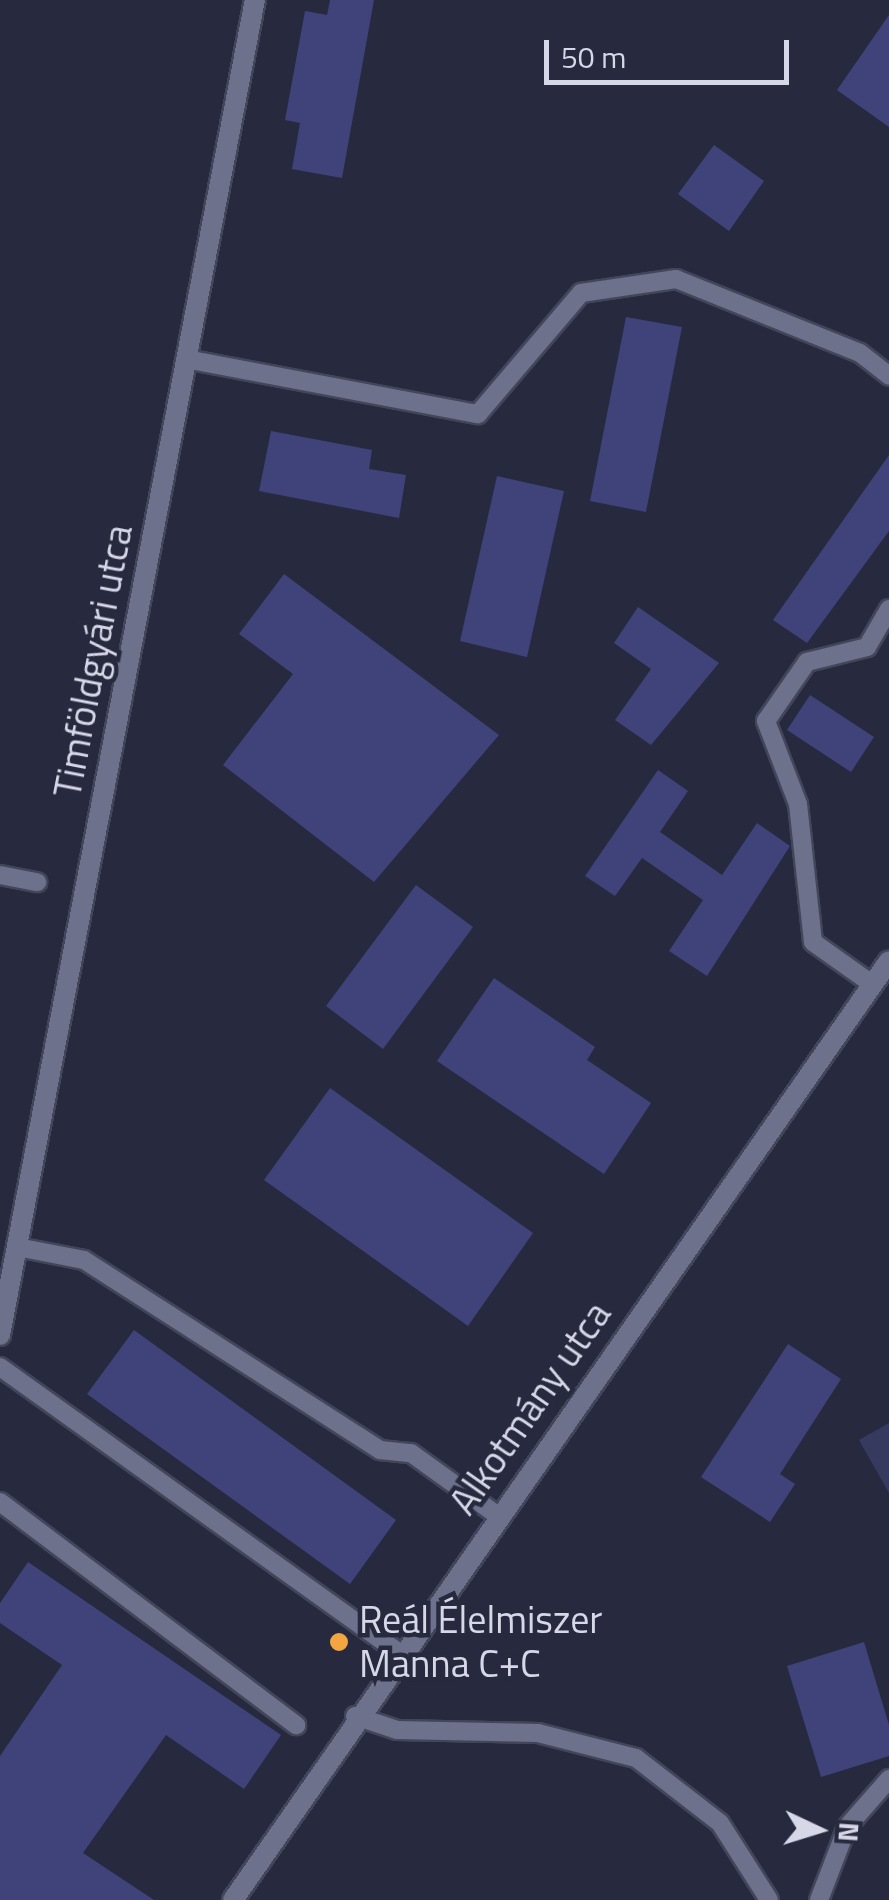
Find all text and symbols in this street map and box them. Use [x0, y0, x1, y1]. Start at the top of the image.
scale bar [549, 20, 794, 82]
text: 50 m [561, 34, 626, 80]
street label: Timföldgyári utca [44, 521, 142, 801]
street label: Alkotmány utca [440, 1293, 620, 1523]
place label: Reál Élelmiszer Manna C+C [359, 1597, 602, 1686]
marker: Reál Élelmiszer Manna C+C [328, 1631, 350, 1653]
north arrow [769, 1780, 869, 1880]
text: N [827, 1821, 872, 1843]

